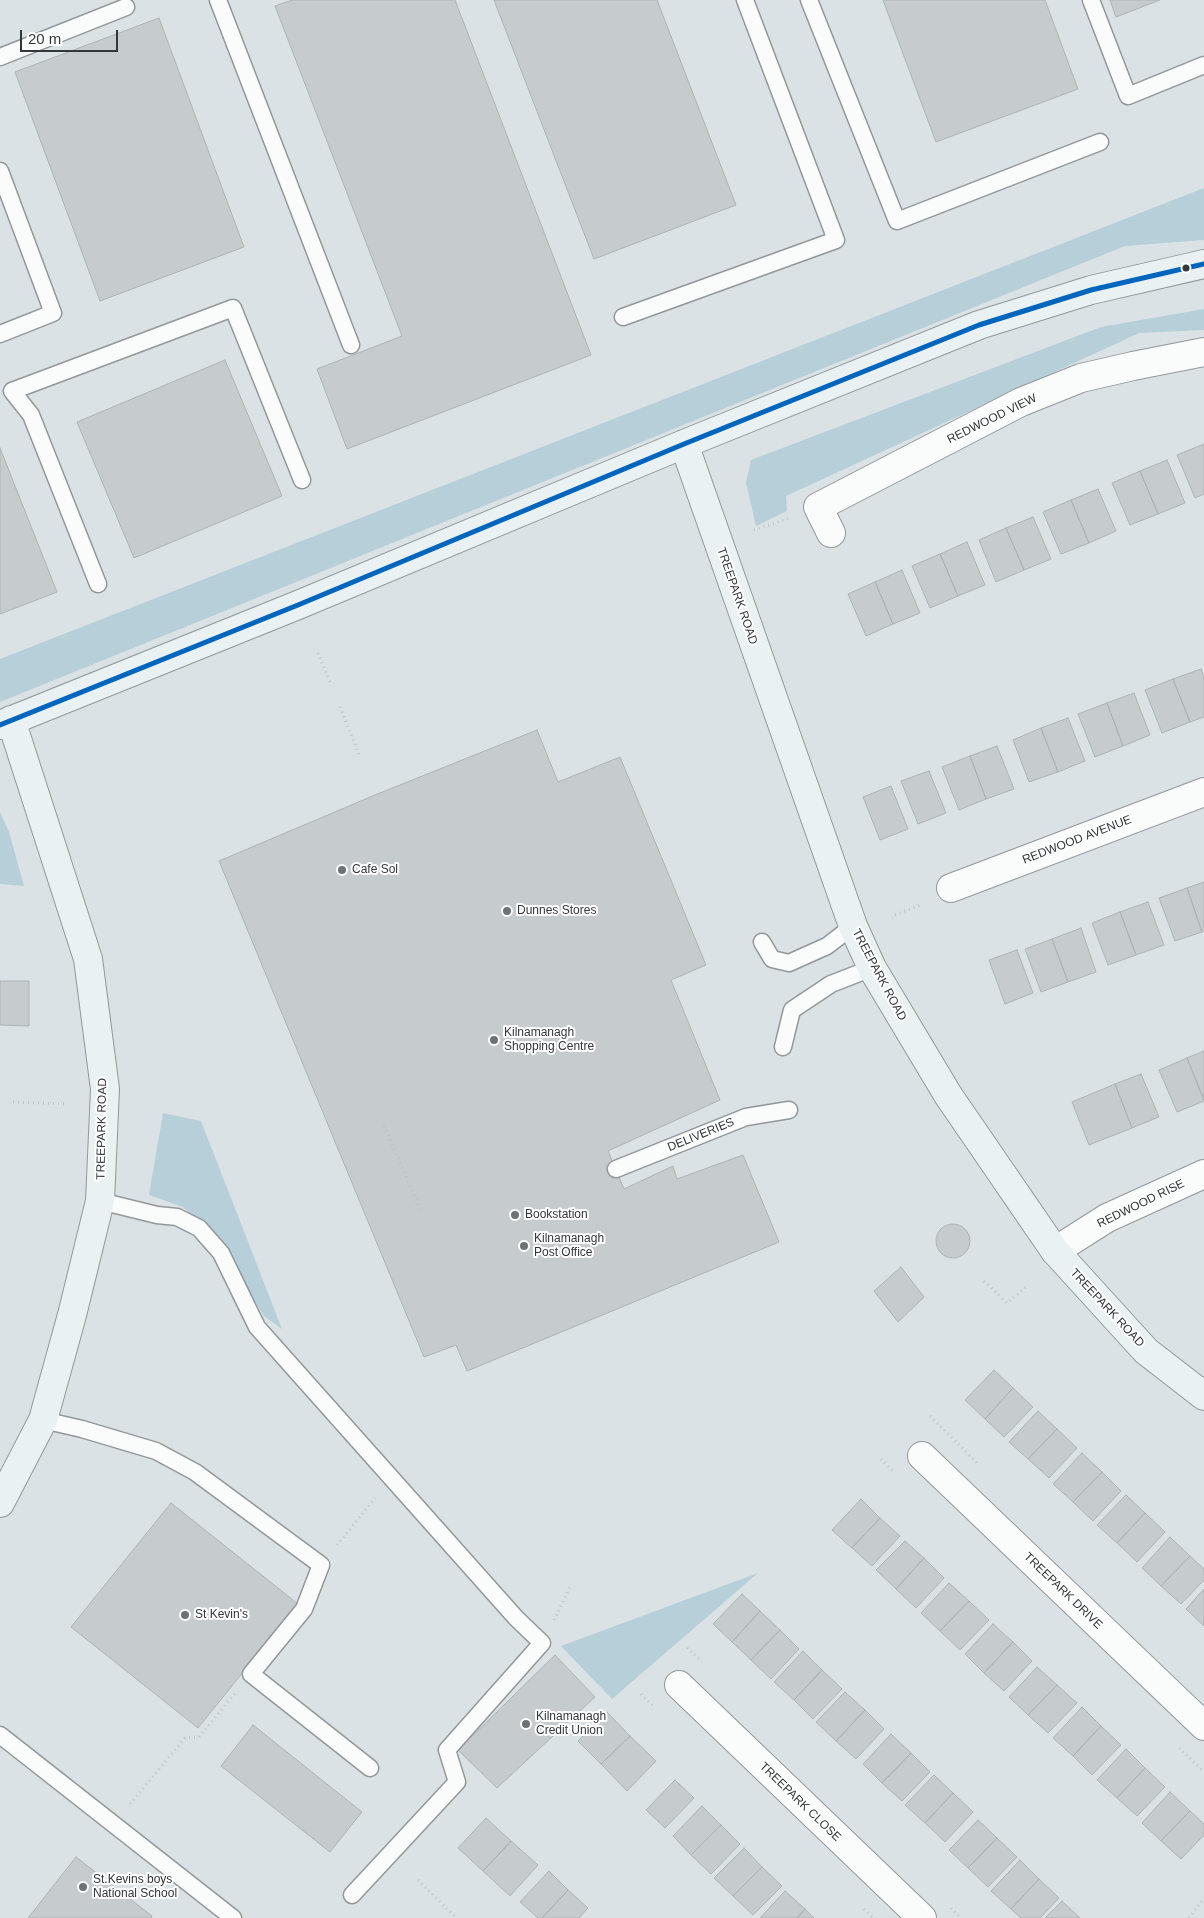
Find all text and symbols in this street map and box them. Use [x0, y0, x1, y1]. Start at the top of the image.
scale bar [22, 20, 120, 52]
text: 20 m [28, 30, 61, 47]
unlabelled marker [1181, 263, 1191, 273]
street label: REDWOOD VIEW [945, 391, 1039, 447]
street label: TREEPARK ROAD [714, 546, 760, 646]
street label: REDWOOD AVENUE [1020, 813, 1134, 867]
place label: Cafe Sol [352, 863, 398, 877]
marker: Cafe Sol [336, 864, 348, 876]
place label: Dunnes Stores [517, 904, 596, 918]
marker: Dunnes Stores [501, 905, 513, 917]
street label: TREEPARK ROAD [849, 927, 909, 1023]
place label: Kilnamanagh Shopping Centre [504, 1026, 594, 1054]
marker: Kilnamanagh Shopping Centre [488, 1034, 500, 1046]
street label: TREEPARK ROAD [94, 1078, 110, 1180]
street label: DELIVERIES [666, 1115, 736, 1155]
street label: REDWOOD RISE [1095, 1177, 1187, 1231]
place label: Bookstation [525, 1208, 588, 1222]
marker: Bookstation [509, 1209, 521, 1221]
place label: Kilnamanagh Post Office [534, 1232, 604, 1260]
marker: Kilnamanagh Post Office [518, 1240, 530, 1252]
street label: TREEPARK ROAD [1067, 1266, 1147, 1350]
street label: TREEPARK DRIVE [1021, 1550, 1105, 1632]
place label: St Kevin's [195, 1608, 248, 1622]
marker: St Kevin's [179, 1609, 191, 1621]
place label: Kilnamanagh Credit Union [536, 1710, 606, 1738]
marker: Kilnamanagh Credit Union [520, 1718, 532, 1730]
street label: TREEPARK CLOSE [756, 1759, 844, 1845]
place label: St.Kevins boys National School [93, 1873, 177, 1901]
marker: St.Kevins boys National School [77, 1881, 89, 1893]

